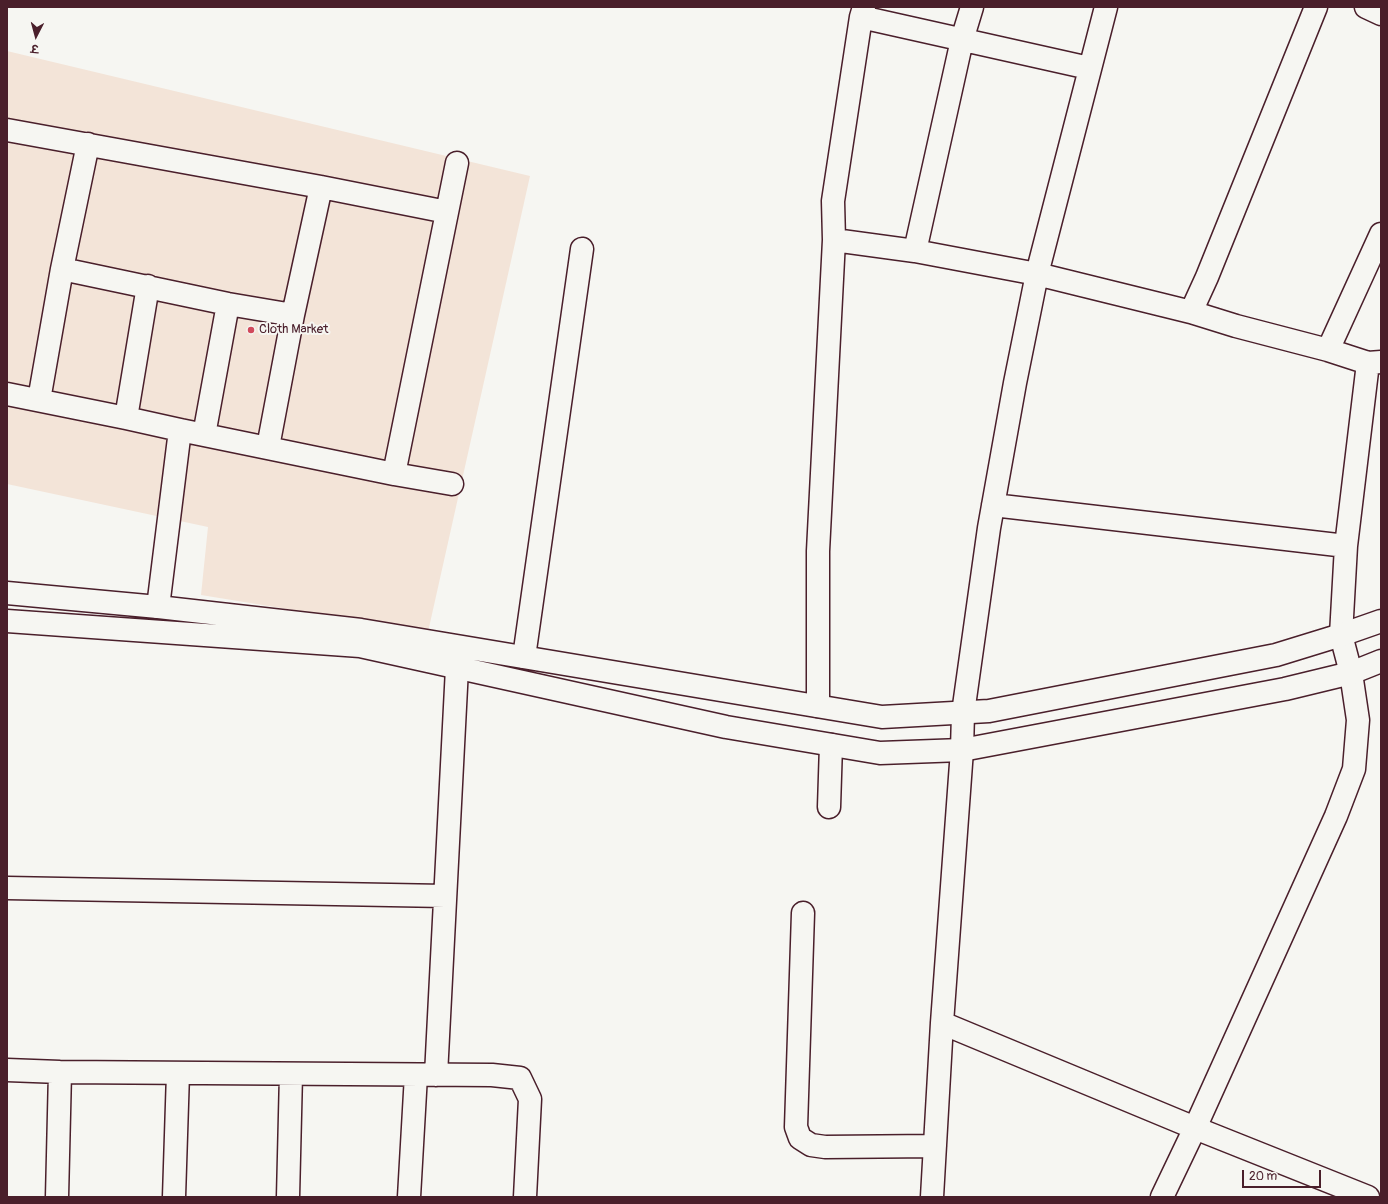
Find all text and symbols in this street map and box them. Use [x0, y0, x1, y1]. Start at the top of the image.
north arrow [16, 16, 56, 56]
text: उ [30, 42, 39, 55]
place label: Cloth Market [259, 322, 328, 338]
marker: Cloth Market [246, 325, 256, 335]
scale bar [1244, 1162, 1323, 1188]
text: 20 m [1249, 1169, 1277, 1184]

